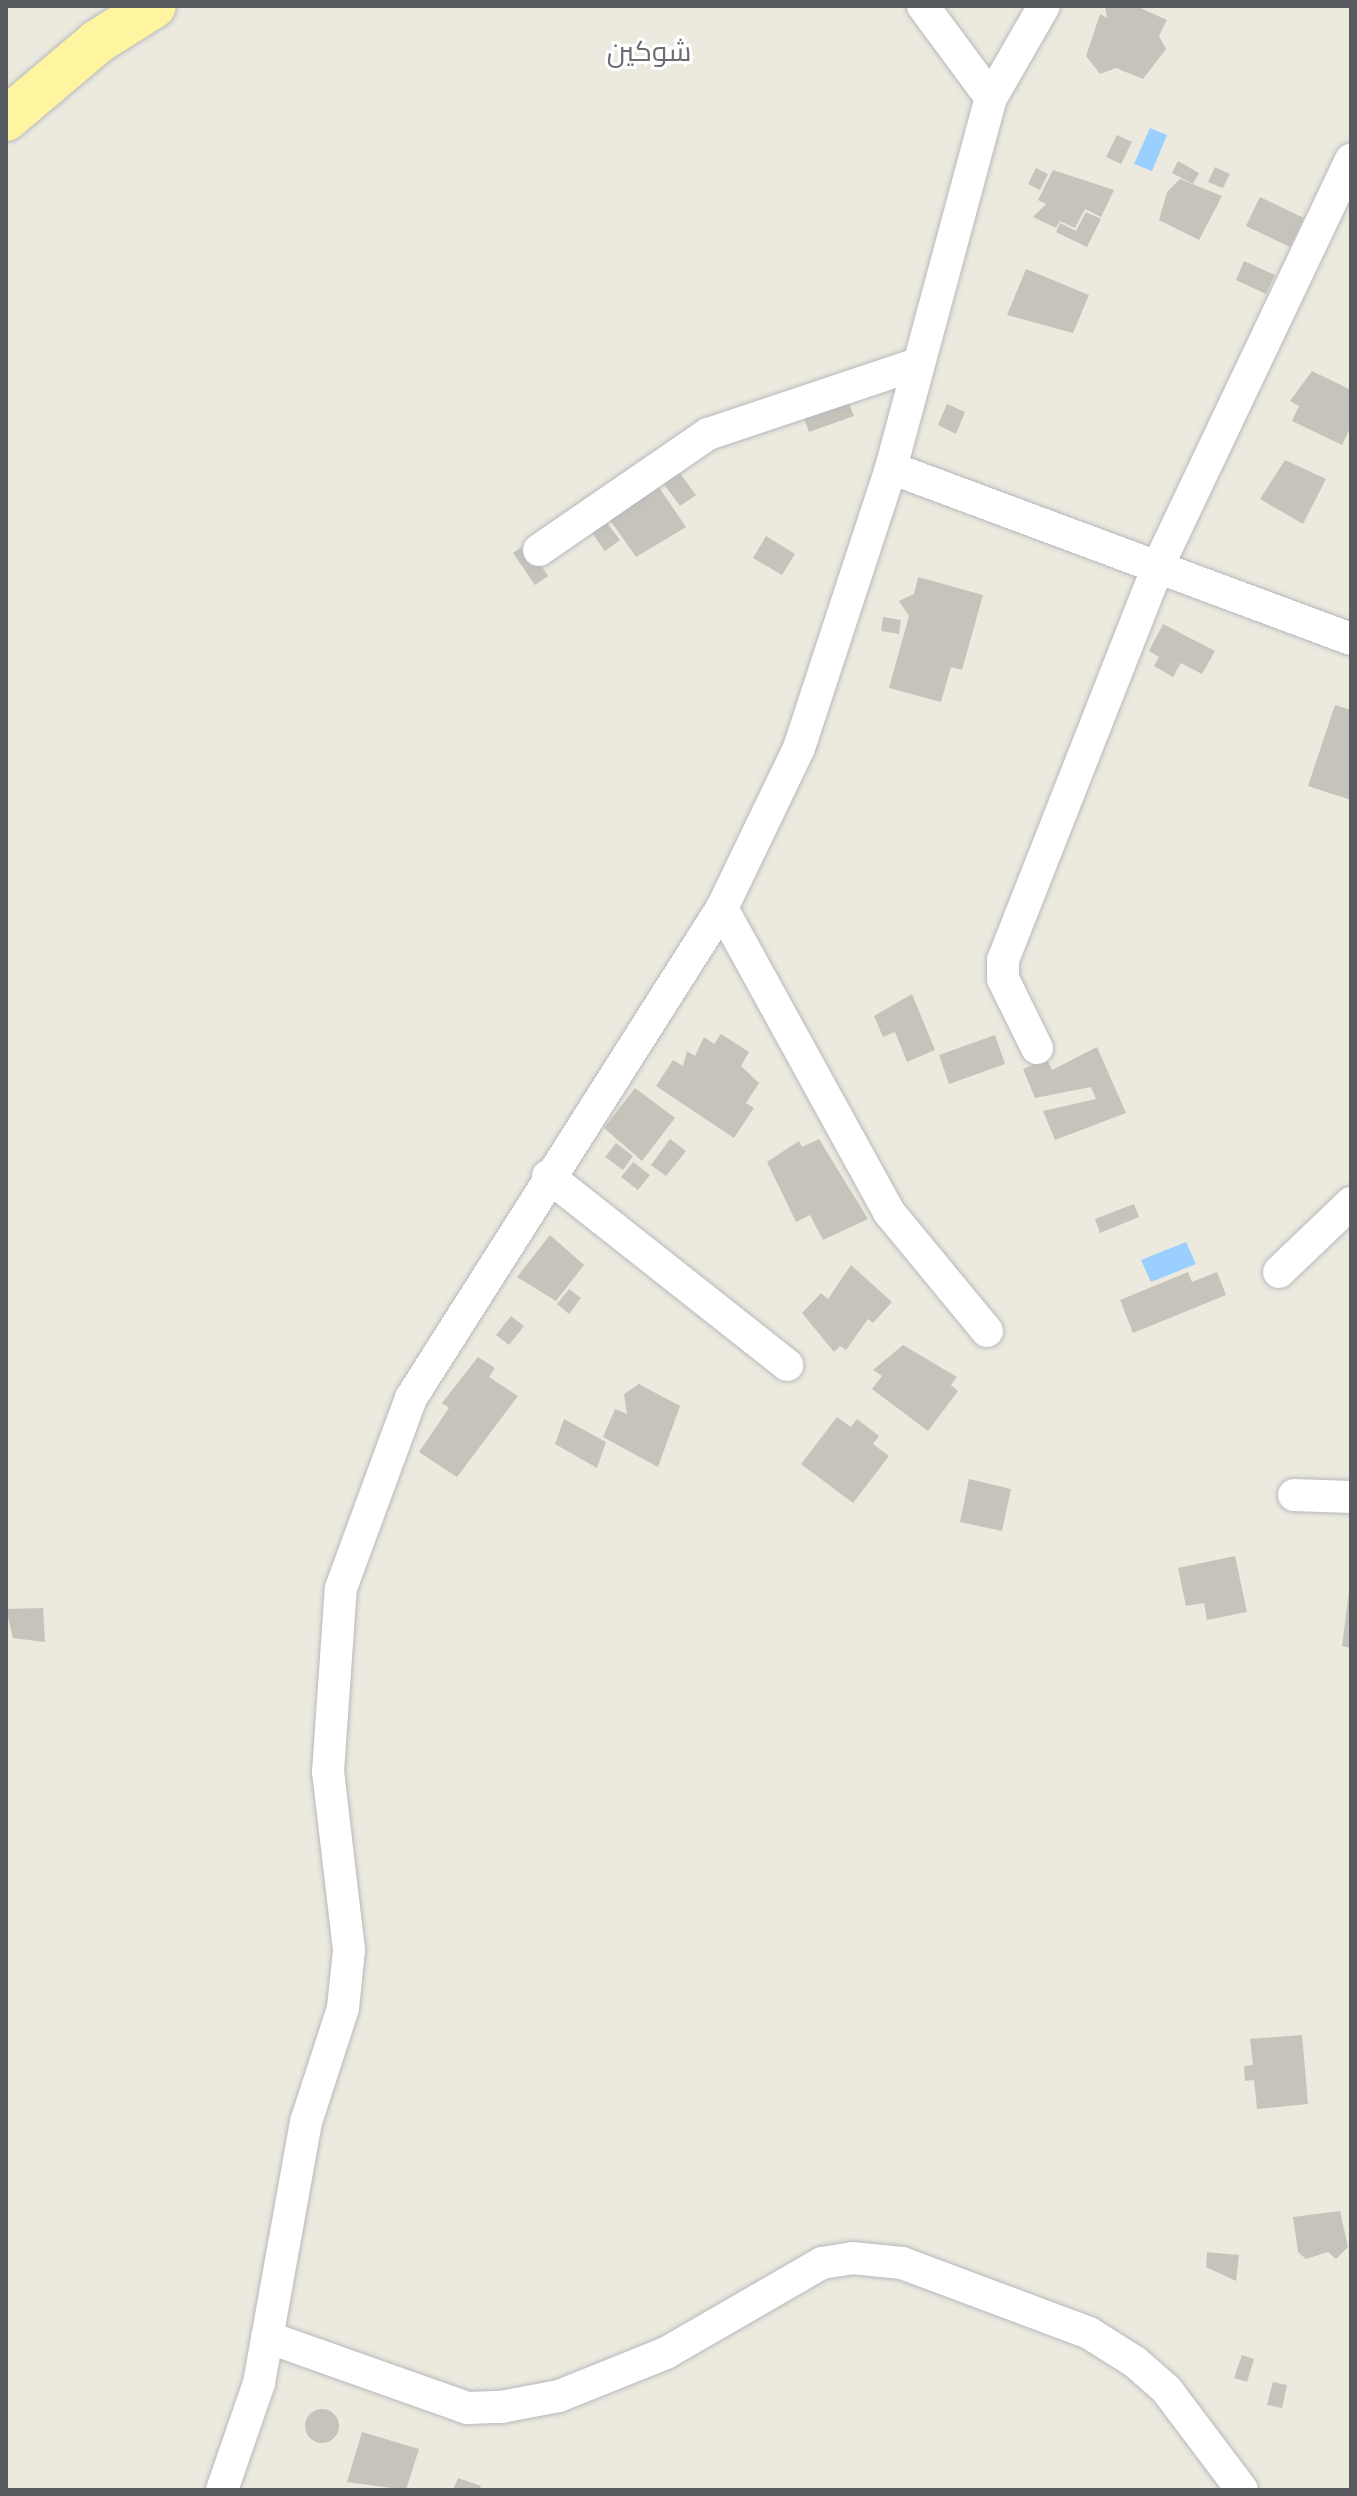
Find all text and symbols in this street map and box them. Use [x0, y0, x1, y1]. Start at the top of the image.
district label: شوكين [607, 34, 691, 68]

